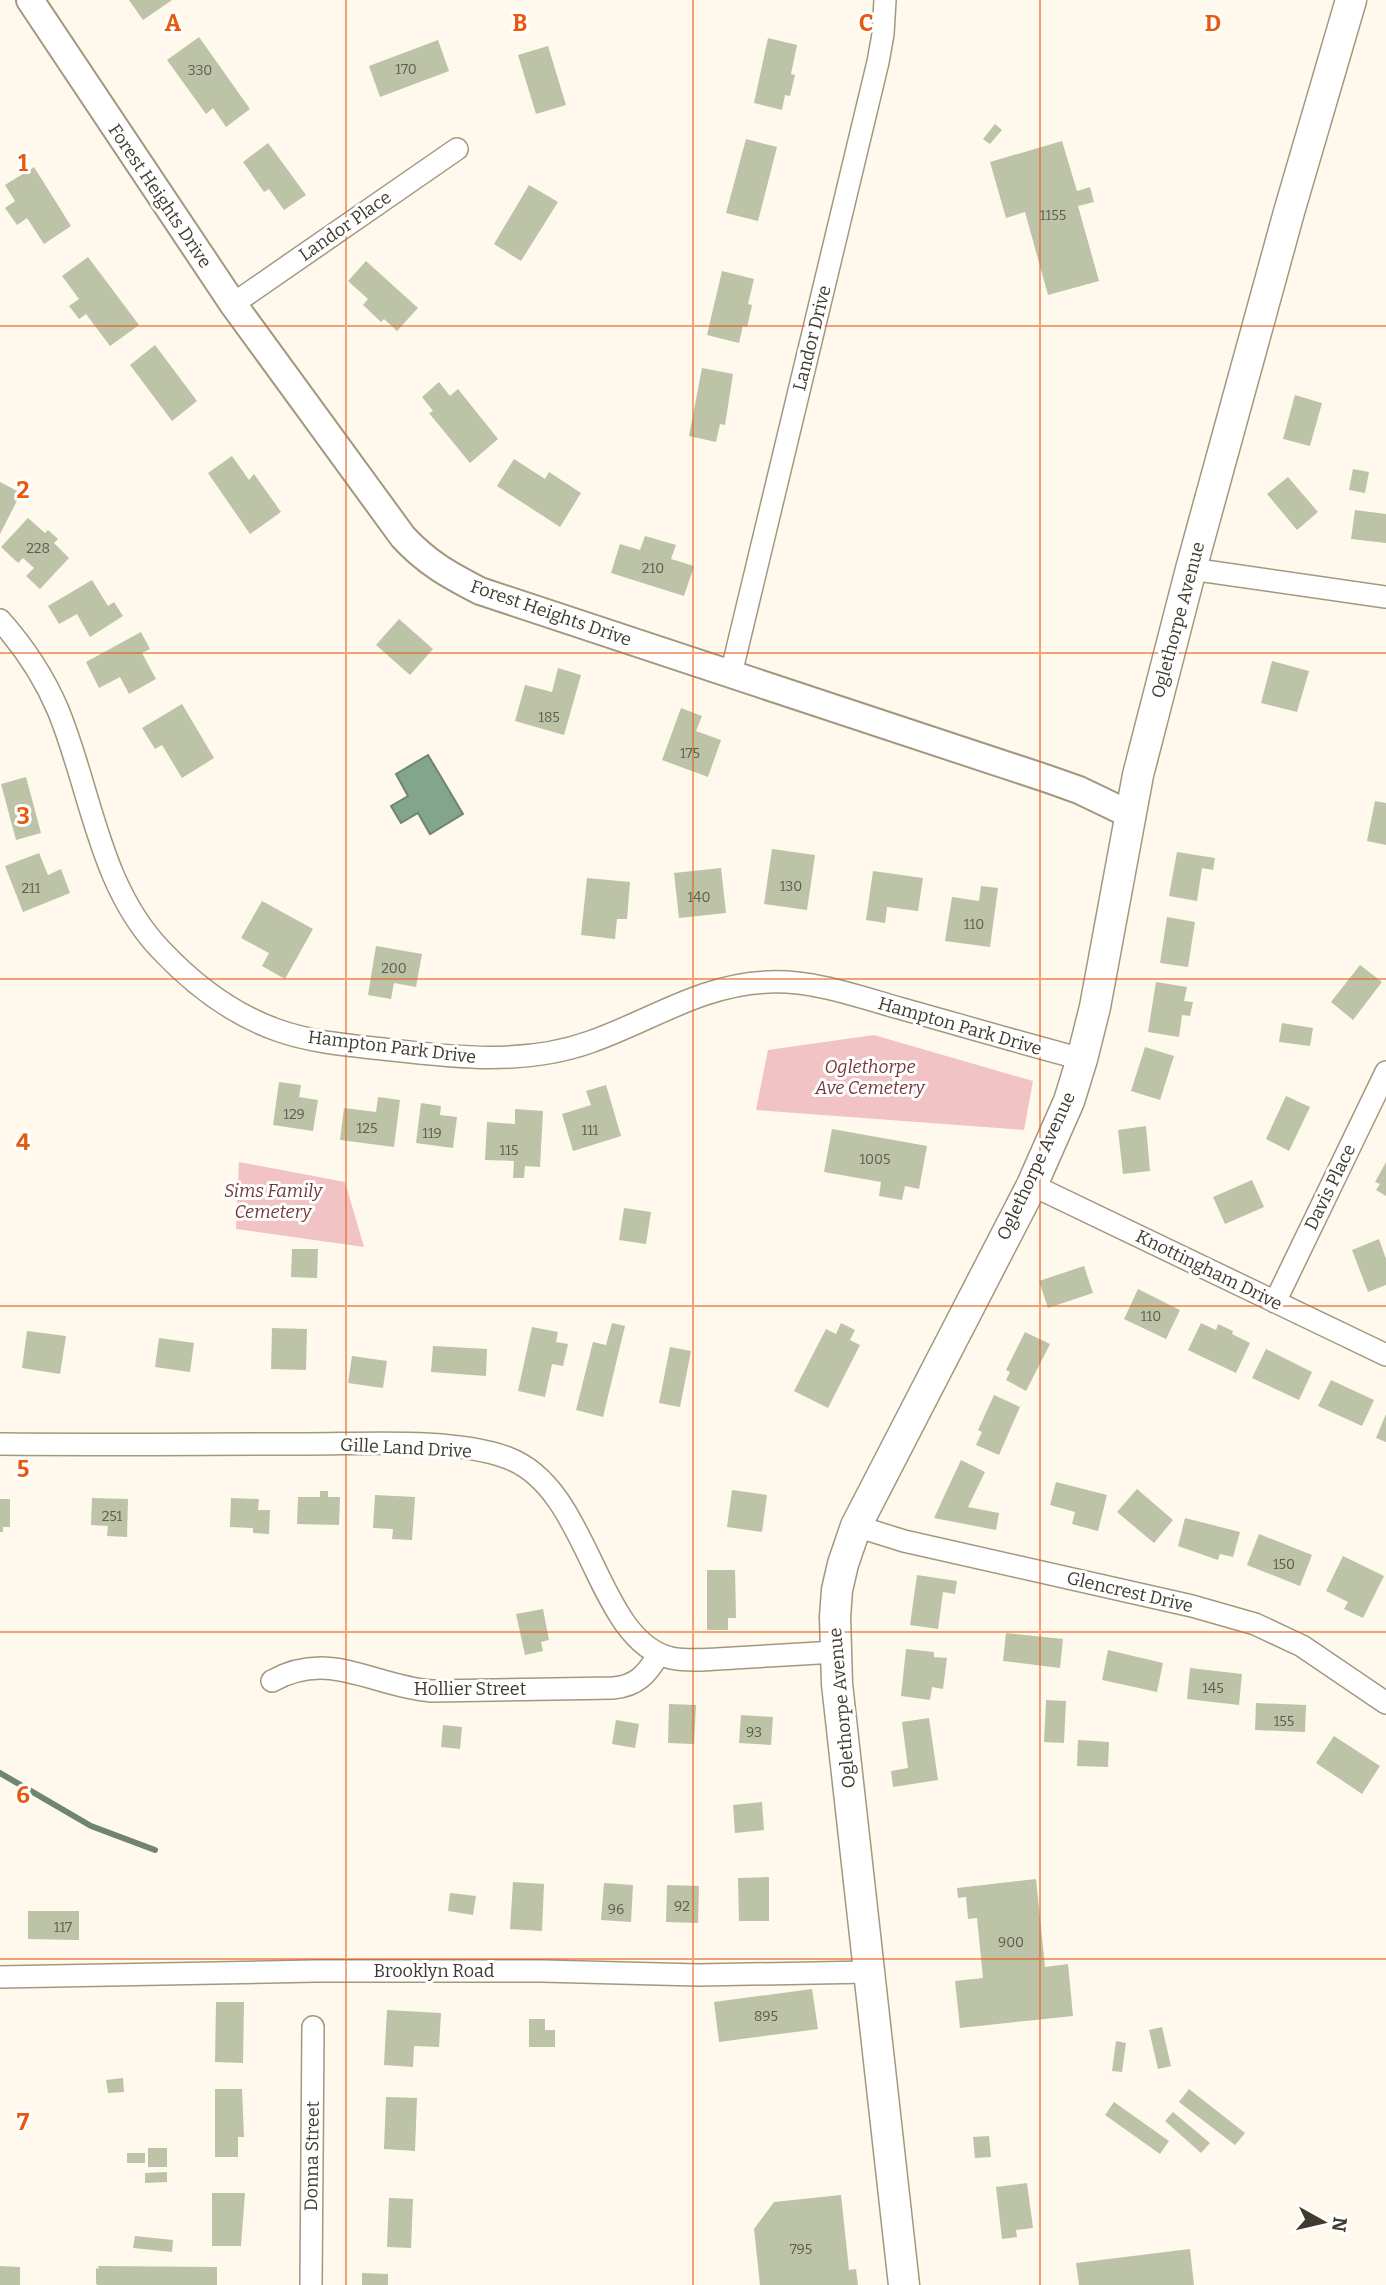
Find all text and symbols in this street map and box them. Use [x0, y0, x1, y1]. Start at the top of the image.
text: A [165, 9, 182, 37]
text: B [513, 9, 527, 37]
text: C [859, 9, 873, 37]
text: D [1205, 9, 1221, 37]
house number: 170 [395, 61, 417, 78]
house number: 330 [188, 62, 212, 79]
street label: Forest Heights Drive [104, 120, 216, 272]
text: 1 [18, 149, 28, 177]
street label: Landor Place [295, 186, 395, 266]
house number: 1155 [1040, 207, 1066, 224]
street label: Landor Drive [788, 283, 836, 393]
text: 2 [17, 476, 30, 504]
street label: Oglethorpe Avenue [1147, 539, 1209, 701]
house number: 228 [26, 540, 50, 557]
house number: 210 [642, 560, 664, 577]
street label: Forest Heights Drive [468, 575, 634, 651]
house number: 185 [538, 709, 560, 726]
house number: 175 [680, 745, 700, 762]
text: 3 [16, 802, 30, 830]
house number: 130 [780, 878, 802, 895]
house number: 211 [22, 880, 41, 897]
house number: 140 [688, 889, 710, 906]
house number: 110 [964, 916, 984, 933]
house number: 200 [381, 960, 407, 977]
street label: Hampton Park Drive [876, 992, 1044, 1060]
street label: Hampton Park Drive [307, 1026, 477, 1068]
park label: Oglethorpe Ave Cemetery [814, 1056, 926, 1099]
street label: Oglethorpe Avenue [992, 1088, 1080, 1244]
house number: 129 [283, 1106, 305, 1123]
house number: 125 [357, 1120, 377, 1137]
house number: 111 [581, 1122, 599, 1139]
house number: 119 [422, 1125, 442, 1142]
text: 4 [16, 1128, 30, 1156]
street label: Davis Place [1300, 1140, 1360, 1234]
house number: 115 [500, 1142, 518, 1159]
house number: 1005 [859, 1151, 891, 1168]
park label: Sims Family Cemetery [224, 1180, 323, 1223]
street label: Knottingham Drive [1132, 1225, 1286, 1315]
house number: 110 [1141, 1308, 1161, 1325]
street label: Gille Land Drive [339, 1434, 473, 1462]
text: 5 [17, 1455, 29, 1483]
house number: 251 [102, 1508, 123, 1525]
house number: 150 [1273, 1556, 1295, 1573]
street label: Glencrest Drive [1065, 1567, 1195, 1617]
street label: Oglethorpe Avenue [824, 1627, 860, 1789]
street label: Hollier Street [414, 1678, 527, 1700]
house number: 145 [1202, 1680, 1224, 1697]
house number: 155 [1274, 1713, 1294, 1730]
house number: 93 [746, 1724, 762, 1741]
text: 6 [16, 1781, 30, 1809]
house number: 92 [674, 1898, 690, 1915]
house number: 96 [608, 1901, 624, 1918]
house number: 117 [54, 1919, 72, 1936]
house number: 900 [998, 1934, 1024, 1951]
street label: Brooklyn Road [373, 1960, 495, 1982]
house number: 895 [754, 2008, 778, 2025]
street label: Donna Street [300, 2100, 324, 2211]
text: 7 [17, 2108, 30, 2136]
north arrow [1288, 2187, 1358, 2257]
text: N [1327, 2215, 1352, 2233]
house number: 795 [790, 2241, 812, 2258]

